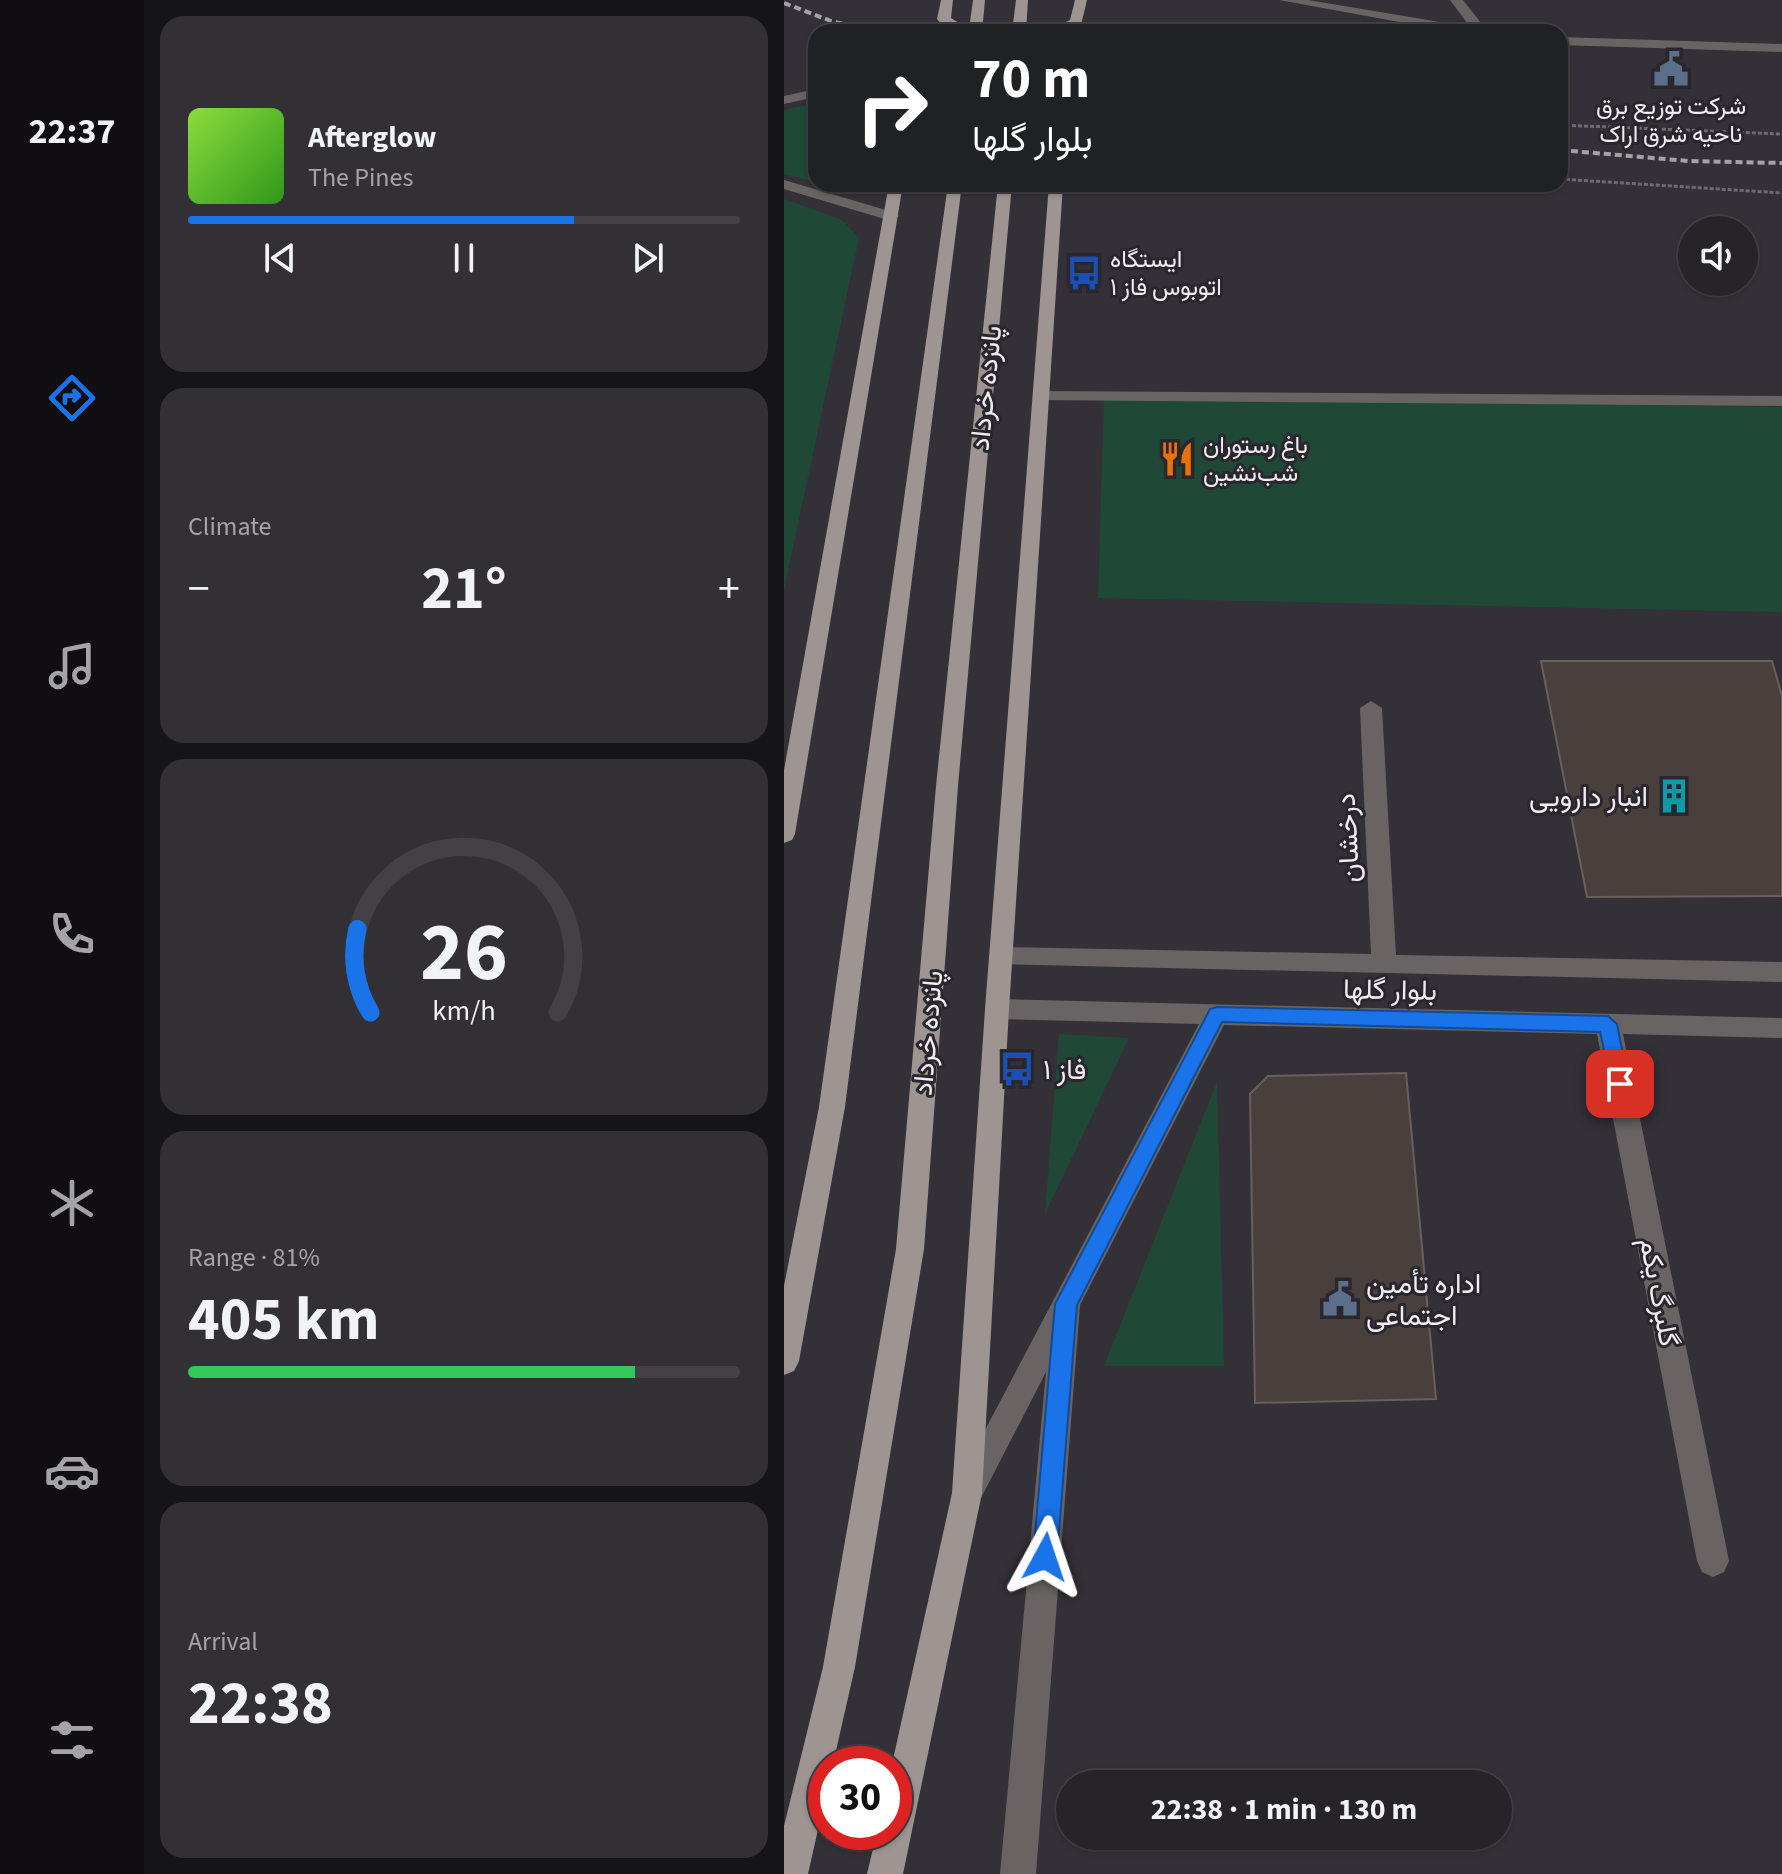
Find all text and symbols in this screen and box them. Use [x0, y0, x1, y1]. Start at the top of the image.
text: 70 m [972, 40, 1090, 119]
public building icon: شرکت توزیع برق ناحیه شرق اراک [1652, 50, 1690, 88]
icon: right [840, 56, 944, 160]
place label: شرکت توزیع برق ناحیه شرق اراک [1596, 89, 1746, 152]
text: 22:37 [29, 106, 115, 157]
text: بلوار گلها [972, 114, 1093, 165]
text: Afterglow [308, 116, 436, 159]
text: The Pines [308, 159, 413, 196]
map controls [1678, 216, 1758, 296]
button: sound [1678, 216, 1758, 296]
icon: previous [258, 236, 302, 280]
icon: pause [442, 236, 486, 280]
icon: next [626, 236, 670, 280]
place label: ایستگاه اتوبوس فاز ۱ [1110, 242, 1222, 305]
bus stop icon: ایستگاه اتوبوس فاز ۱ [1065, 254, 1103, 292]
street label: پانزده خرداد [960, 324, 1012, 453]
icon: directions [44, 370, 100, 426]
place label: باغ رستوران شب‌نشین [1203, 428, 1308, 491]
restaurant icon: باغ رستوران شب‌نشین [1158, 440, 1196, 478]
text: Climate [188, 508, 272, 545]
text: 21° [421, 547, 507, 632]
text: − [188, 558, 210, 621]
text: + [718, 558, 740, 621]
icon: music [44, 638, 100, 694]
place label: انبار دارویی [1529, 777, 1648, 817]
building icon: انبار دارویی [1655, 777, 1693, 815]
street label: درخشان [1326, 792, 1370, 884]
text: 26 [420, 894, 508, 1012]
icon: phone [44, 906, 100, 962]
street label: پانزده خرداد [903, 969, 953, 1097]
street label: بلوار گلها [1343, 969, 1437, 1011]
text: km/h [432, 991, 496, 1031]
bus stop icon: فاز ۱ [998, 1050, 1036, 1088]
place label: فاز ۱ [1043, 1050, 1086, 1090]
pin [1586, 1050, 1654, 1118]
icon: arrive [1598, 1062, 1642, 1106]
icon: climate [44, 1175, 100, 1231]
street label: گلبرگ یکم [1629, 1234, 1689, 1350]
text: Range · 81% [188, 1239, 320, 1276]
place label: اداره تأمین اجتماعی [1366, 1264, 1481, 1336]
text: 405 km [188, 1278, 379, 1363]
public building icon: اداره تأمین اجتماعی [1321, 1280, 1359, 1318]
icon: car [44, 1443, 100, 1499]
position arrow [1003, 1515, 1087, 1599]
text: Arrival [188, 1623, 258, 1660]
text: 22:38 [188, 1662, 333, 1747]
icon: filters [44, 1712, 100, 1768]
speed limit sign: 30 [808, 1746, 912, 1850]
text: 22:38 · 1 min · 130 m [1151, 1788, 1417, 1831]

